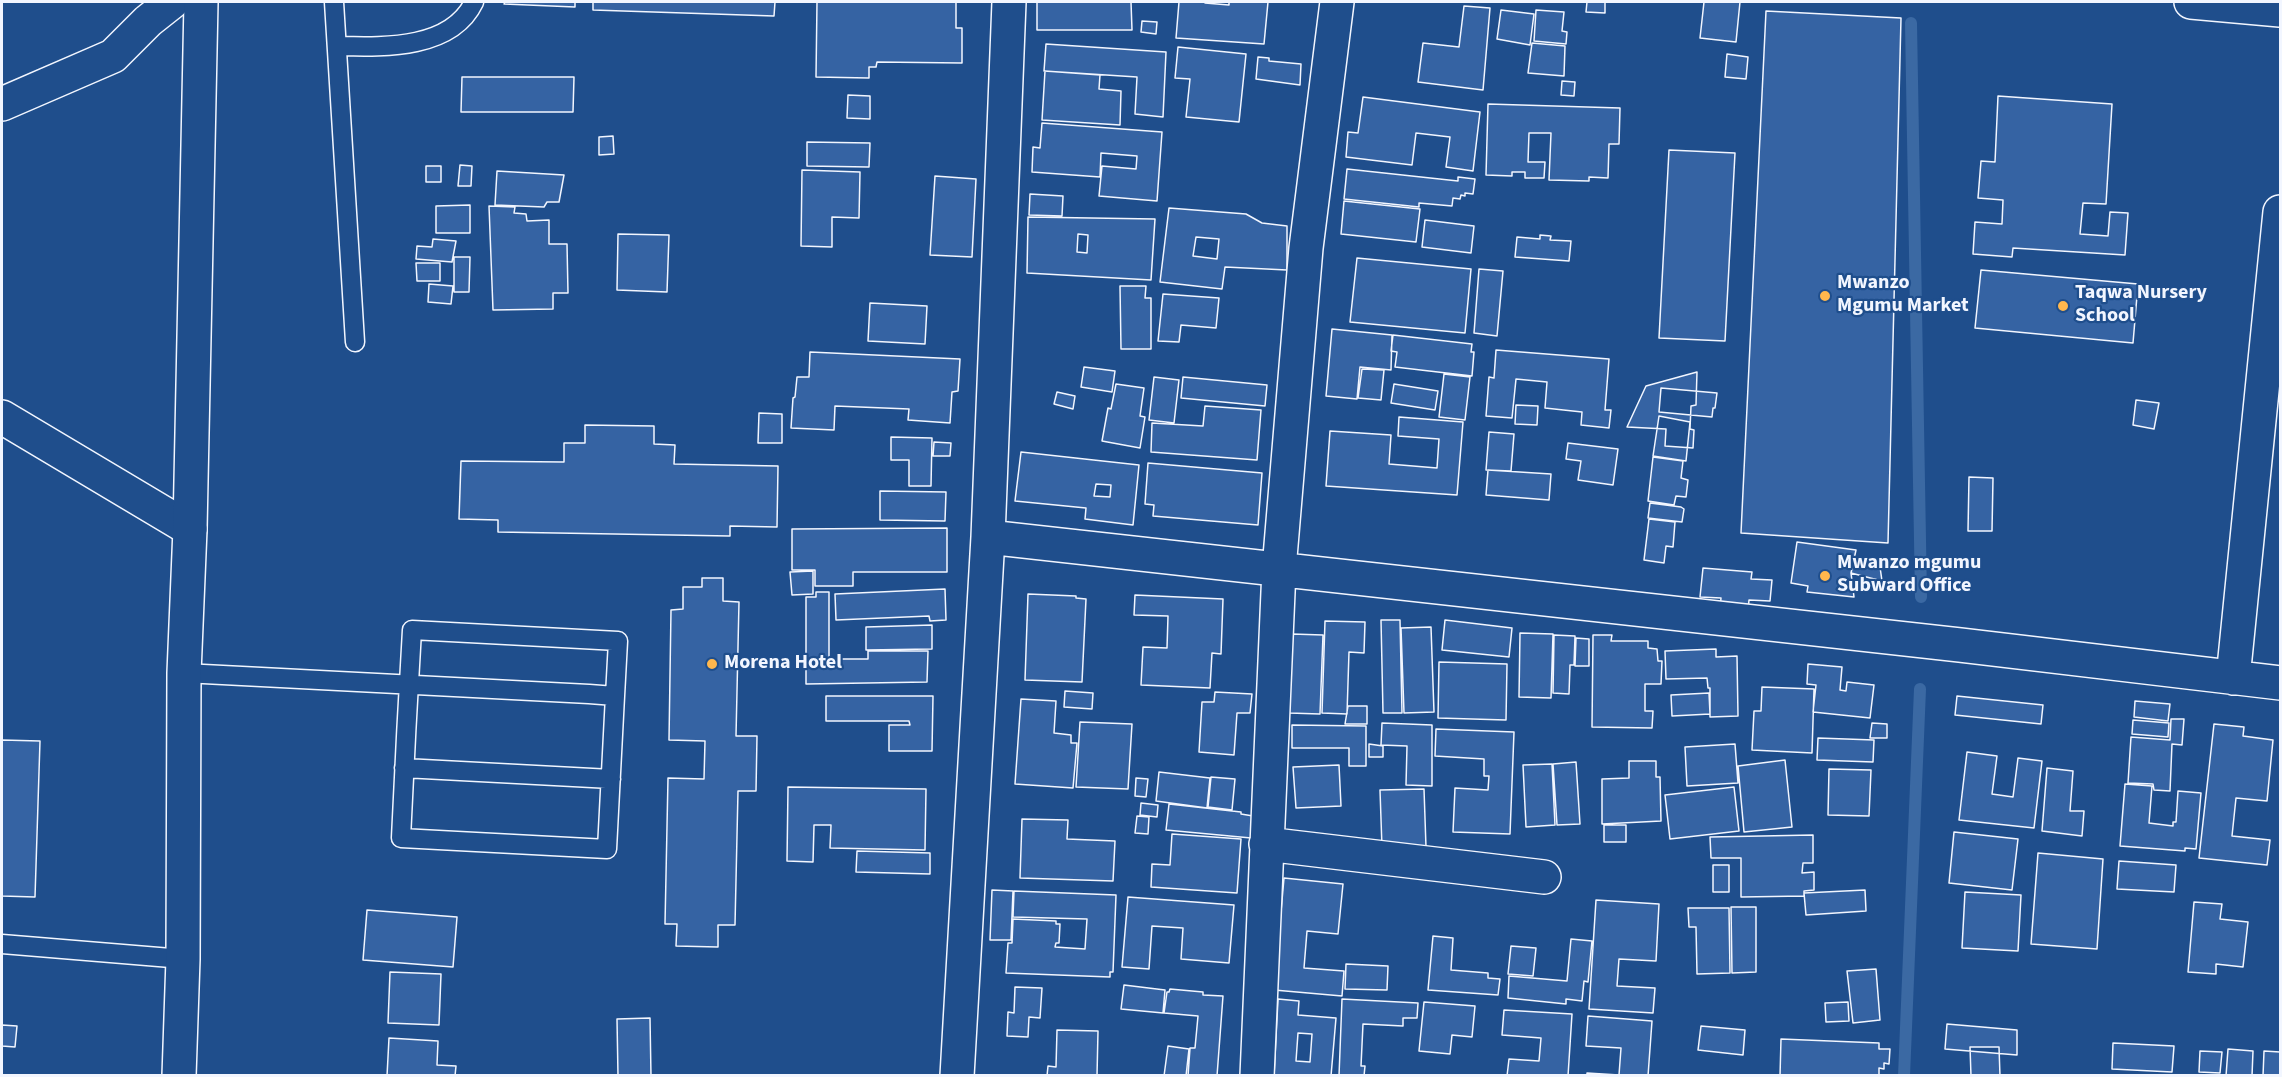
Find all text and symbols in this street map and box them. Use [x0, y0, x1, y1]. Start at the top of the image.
place label: Mwanzo Mgumu Market [1837, 272, 1969, 319]
place label: Taqwa Nursery School [2075, 282, 2207, 329]
marker: Mwanzo Mgumu Market [1818, 289, 1832, 303]
marker: Taqwa Nursery School [2056, 299, 2070, 313]
place label: Mwanzo mgumu Subward Office [1837, 552, 1981, 599]
marker: Mwanzo mgumu Subward Office [1818, 569, 1832, 583]
place label: Morena Hotel [724, 652, 842, 676]
marker: Morena Hotel [705, 657, 719, 671]

